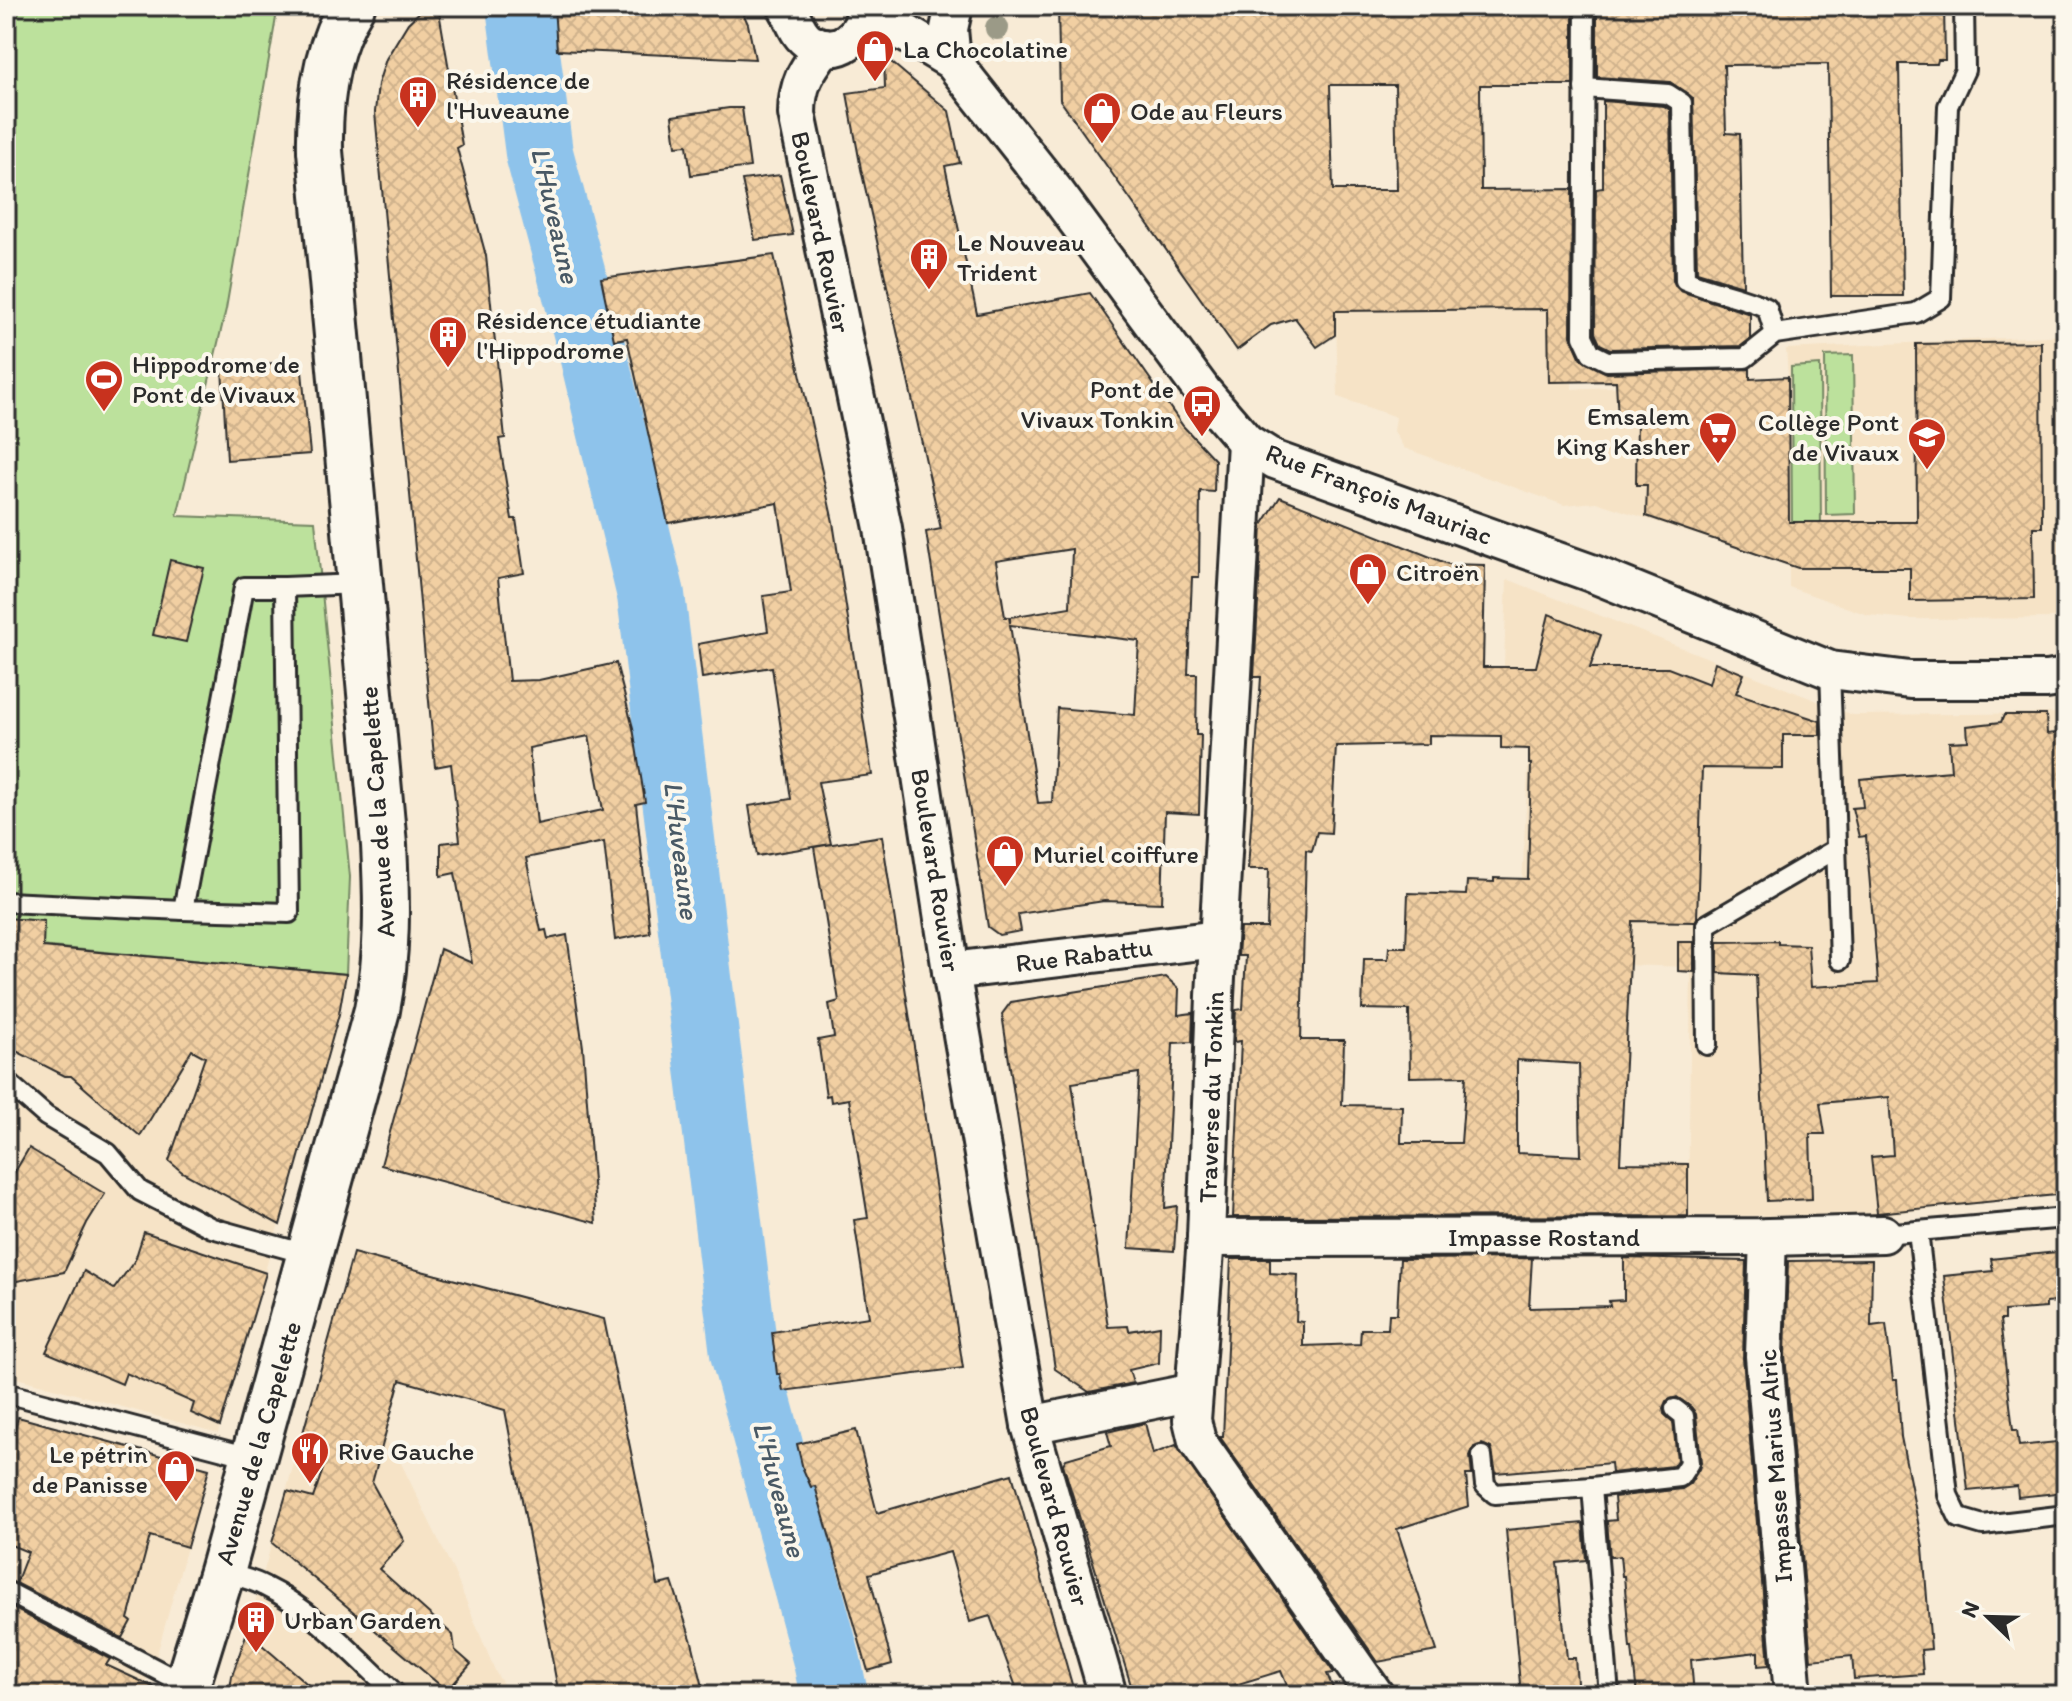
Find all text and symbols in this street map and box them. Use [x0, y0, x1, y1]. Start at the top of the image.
shop icon: La Chocolatine [854, 28, 896, 83]
place label: La Chocolatine [903, 33, 1068, 65]
place label: Résidence de l'Huveaune [446, 64, 590, 126]
building icon: Résidence de l'Huveaune [397, 74, 439, 129]
shop icon: Ode au Fleurs [1081, 90, 1123, 145]
place label: Ode au Fleurs [1130, 95, 1283, 127]
street label: Boulevard Rouvier [784, 128, 858, 336]
water label: L'Huveaune [524, 144, 589, 288]
place label: Le Nouveau Trident [957, 226, 1085, 288]
building icon: Le Nouveau Trident [908, 236, 950, 291]
place label: Résidence étudiante l'Hippodrome [476, 304, 701, 366]
building icon: Résidence étudiante l'Hippodrome [427, 314, 469, 369]
place label: Hippodrome de Pont de Vivaux [132, 348, 300, 410]
sports icon: Hippodrome de Pont de Vivaux [83, 358, 125, 413]
place label: Pont de Vivaux Tonkin [1021, 373, 1174, 435]
bus stop icon: Pont de Vivaux Tonkin [1181, 383, 1223, 438]
place label: Emsalem King Kasher [1556, 400, 1690, 462]
place label: Collège Pont de Vivaux [1758, 406, 1899, 468]
supermarket icon: Emsalem King Kasher [1697, 410, 1739, 465]
school or university icon: Collège Pont de Vivaux [1906, 416, 1948, 471]
street label: Rue François Mauriac [1261, 436, 1497, 552]
shop icon: Citroën [1347, 551, 1389, 606]
place label: Citroën [1396, 556, 1480, 588]
street label: Avenue de la Capelette [352, 685, 402, 939]
street label: Boulevard Rouvier [904, 766, 968, 974]
water label: L'Huveaune [657, 779, 708, 923]
shop icon: Muriel coiffure [984, 833, 1026, 888]
place label: Muriel coiffure [1033, 838, 1199, 870]
street label: Rue Rabattu [1014, 931, 1154, 979]
street label: Traverse du Tonkin [1191, 990, 1231, 1203]
street label: Impasse Rostand [1448, 1221, 1640, 1253]
street label: Avenue de la Capelette [208, 1318, 308, 1568]
street label: Impasse Marius Alric [1751, 1348, 1799, 1584]
street label: Boulevard Rouvier [1013, 1403, 1097, 1610]
water label: L'Huveaune [746, 1418, 815, 1562]
restaurant icon: Rive Gauche [289, 1430, 331, 1485]
place label: Rive Gauche [338, 1435, 474, 1467]
place label: Le pétrin de Panisse [32, 1438, 148, 1500]
shop icon: Le pétrin de Panisse [155, 1448, 197, 1503]
north arrow [1948, 1577, 2028, 1657]
text: N [1955, 1597, 1985, 1621]
building icon: Urban Garden [235, 1599, 277, 1654]
place label: Urban Garden [284, 1604, 442, 1636]

